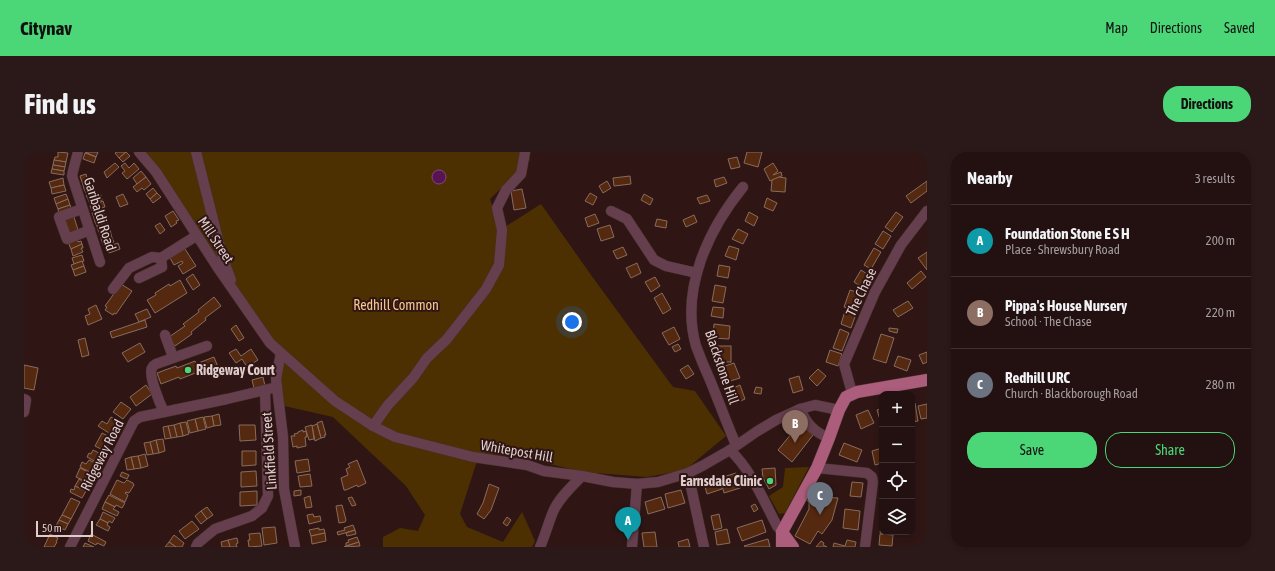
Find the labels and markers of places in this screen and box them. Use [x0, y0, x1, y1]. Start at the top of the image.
place label: Ridgeway Court [196, 362, 275, 378]
marker: Ridgeway Court [183, 365, 193, 375]
pin: B [782, 410, 808, 443]
place label: Earnsdale Clinic [680, 473, 763, 489]
marker: Earnsdale Clinic [765, 476, 775, 486]
pin: C [807, 482, 833, 515]
pin: A [615, 507, 641, 540]

